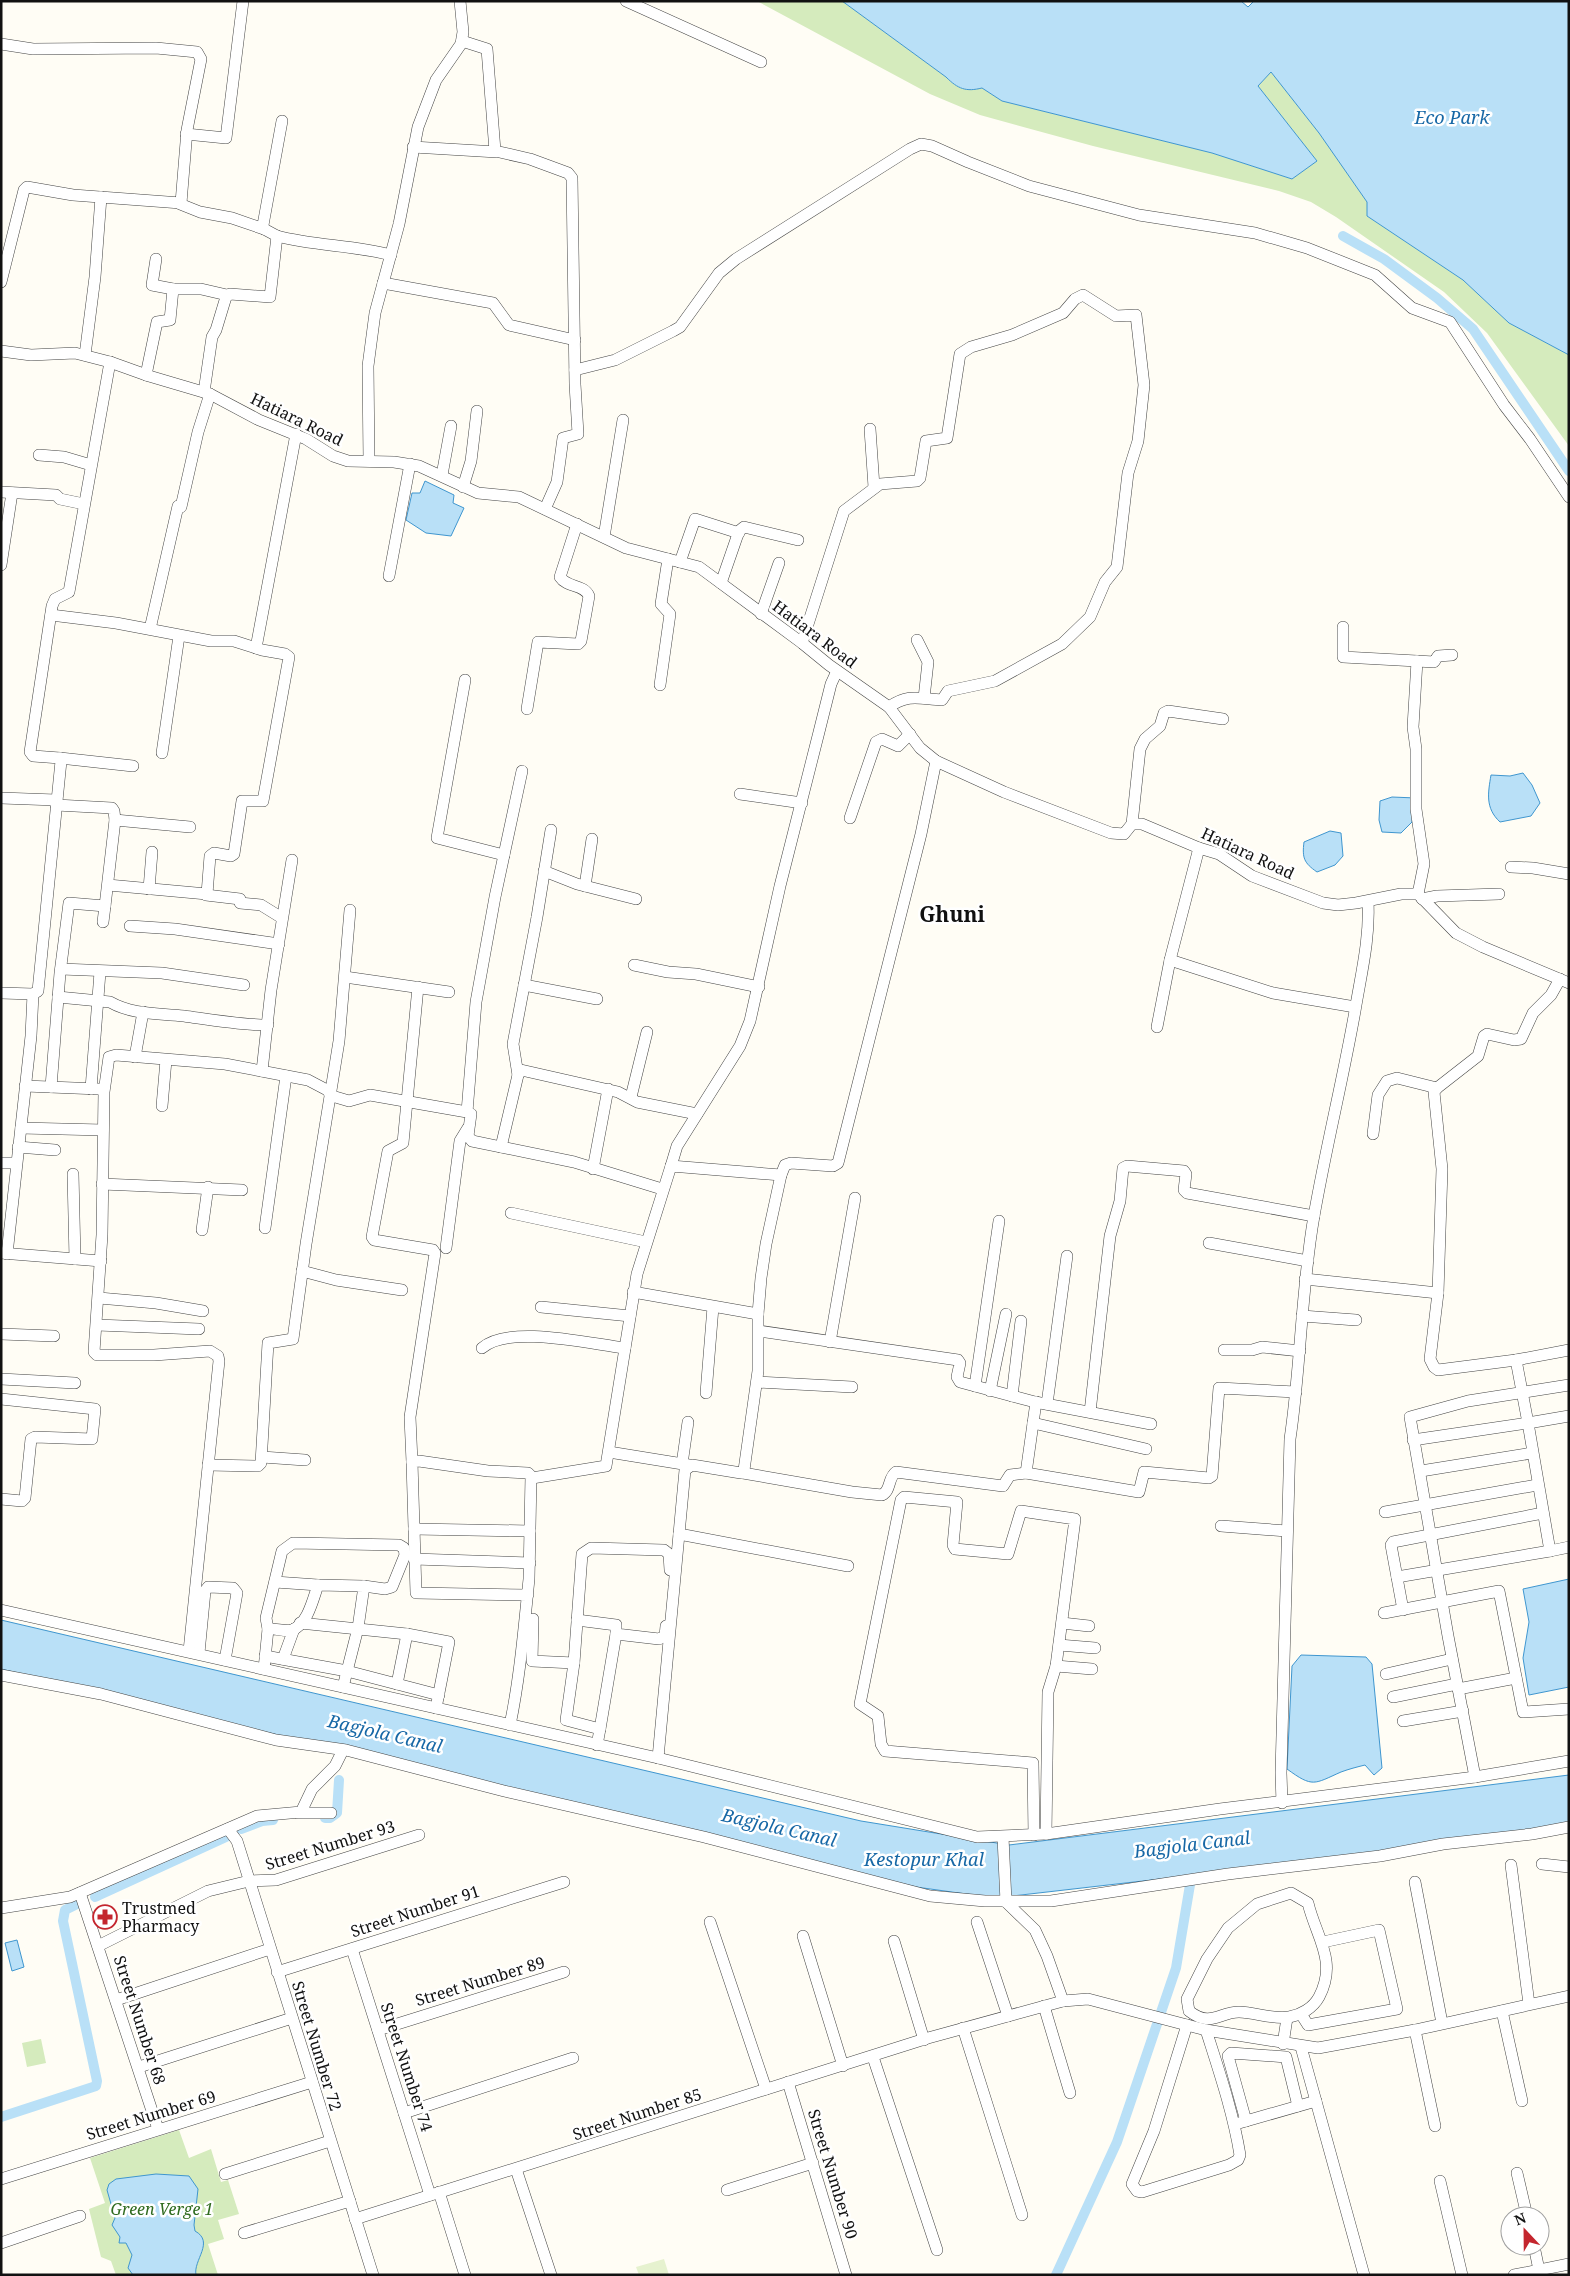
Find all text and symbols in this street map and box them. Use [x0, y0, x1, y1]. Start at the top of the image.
water label: Eco Park [1413, 105, 1490, 129]
street label: Hatiara Road [247, 387, 347, 451]
street label: Hatiara Road [768, 595, 862, 673]
street label: Hatiara Road [1198, 822, 1298, 884]
district label: Ghuni [919, 900, 985, 928]
water label: Bagjola Canal [325, 1708, 445, 1758]
water label: Bagjola Canal [719, 1802, 839, 1852]
street label: Street Number 93 [263, 1815, 397, 1875]
water label: Bagjola Canal [1131, 1825, 1252, 1863]
water label: Kestopur Khal [863, 1847, 985, 1871]
street label: Street Number 91 [348, 1880, 482, 1942]
place label: Trustmed Pharmacy [122, 1897, 200, 1937]
pharmacy icon: Trustmed Pharmacy [92, 1904, 118, 1930]
street label: Street Number 89 [413, 1951, 547, 2011]
street label: Street Number 68 [109, 1953, 171, 2087]
street label: Street Number 72 [287, 1979, 347, 2113]
street label: Street Number 74 [376, 2000, 438, 2134]
street label: Street Number 85 [570, 2083, 704, 2145]
street label: Street Number 69 [84, 2085, 218, 2145]
street label: Street Number 90 [803, 2107, 863, 2241]
park label: Green Verge 1 [111, 2198, 213, 2220]
north arrow [1500, 2206, 1550, 2256]
text: N [1511, 2208, 1529, 2229]

